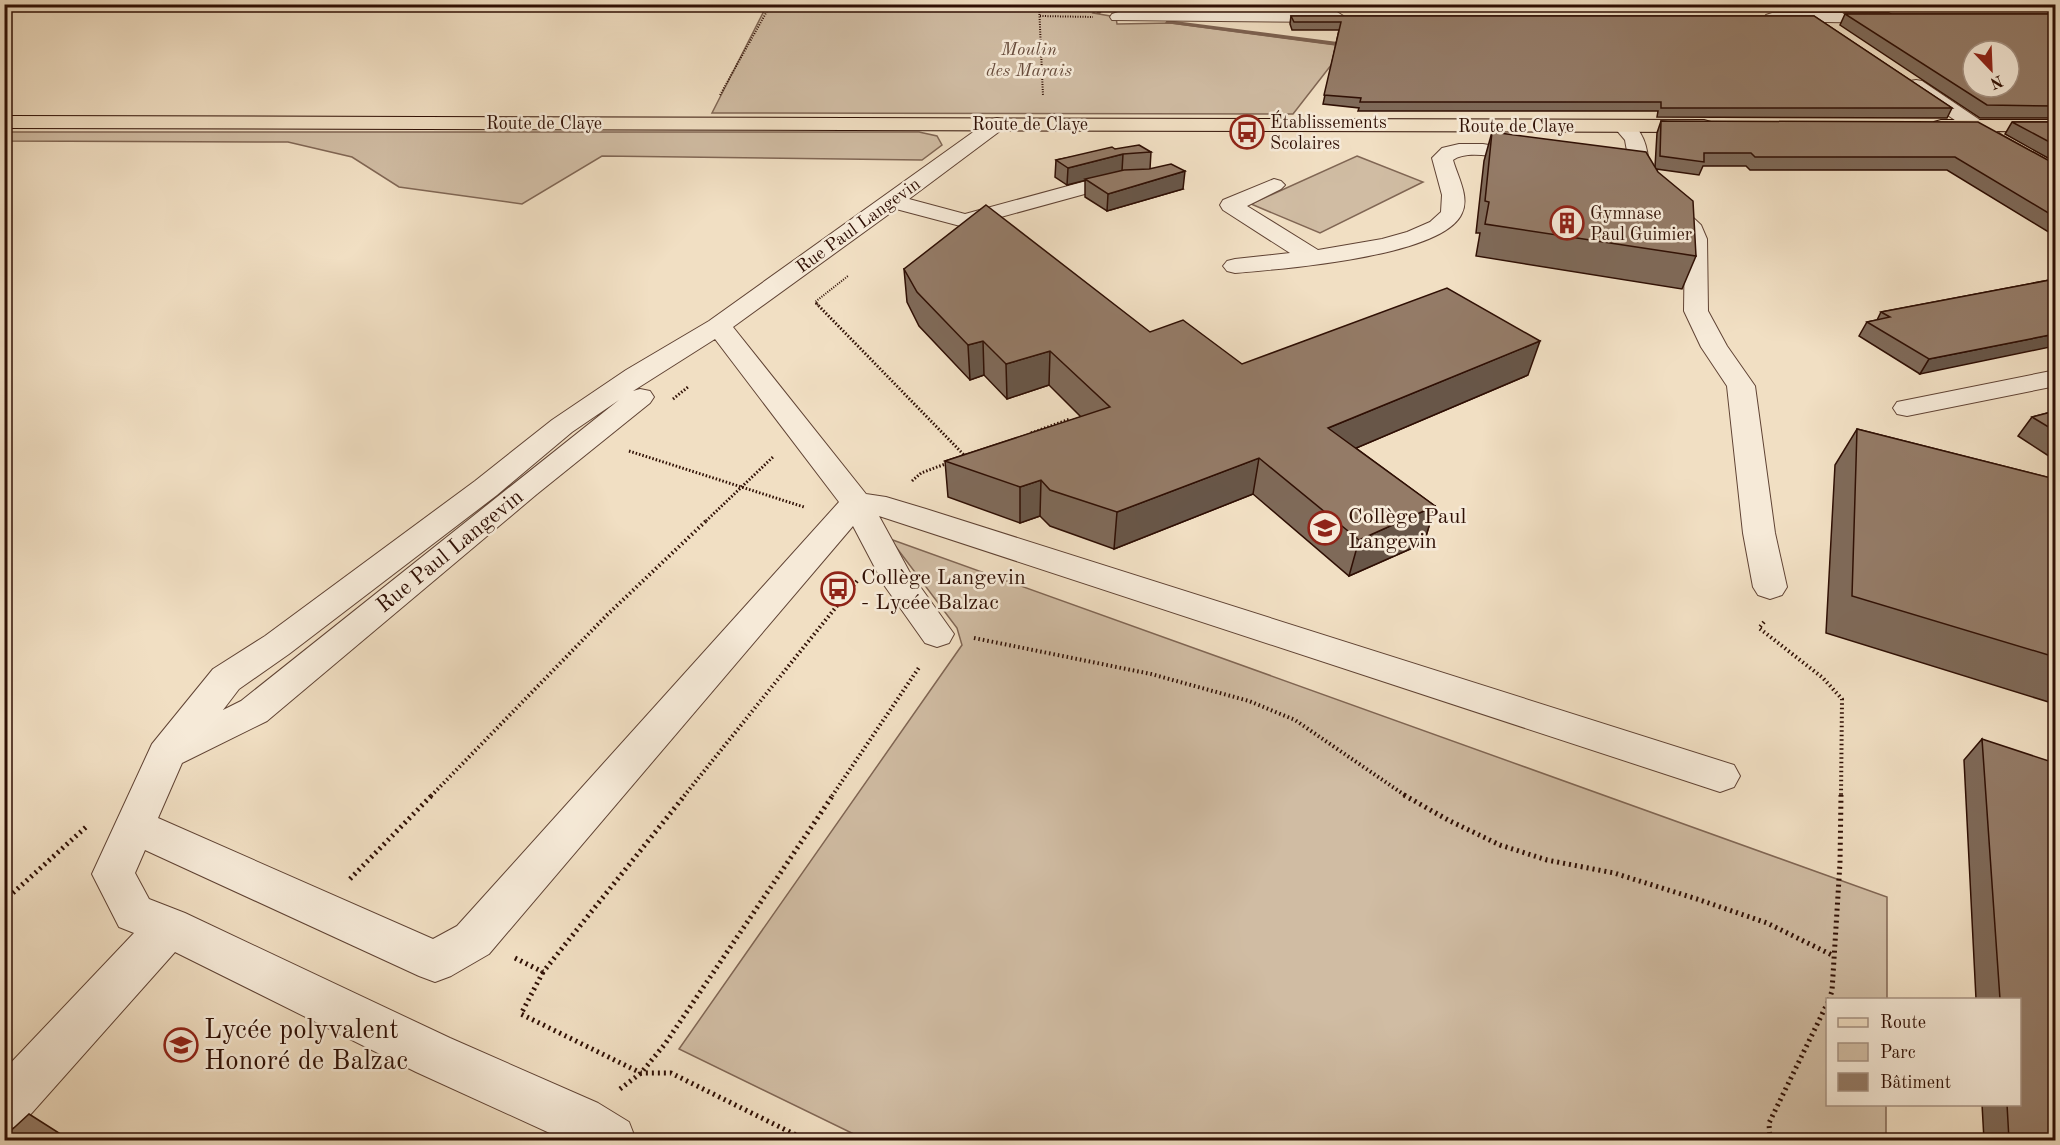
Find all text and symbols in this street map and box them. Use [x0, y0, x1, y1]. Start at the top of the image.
north arrow [1961, 39, 2021, 99]
park label: Moulin des Marais [986, 41, 1073, 80]
text: N [1987, 71, 2005, 91]
place label: Établissements Scolaires [1270, 110, 1387, 153]
bus stop icon: Établissements Scolaires [1229, 114, 1265, 150]
street label: Route de Claye [486, 115, 602, 133]
street label: Route de Claye [972, 116, 1088, 134]
street label: Route de Claye [1458, 118, 1574, 136]
street label: Rue Paul Langevin [793, 175, 924, 277]
building icon: Gymnase Paul Guimier [1549, 205, 1585, 241]
place label: Gymnase Paul Guimier [1590, 205, 1693, 244]
street label: Rue Paul Langevin [373, 486, 528, 617]
place label: Collège Paul Langevin [1348, 506, 1466, 553]
school or university icon: Collège Paul Langevin [1307, 510, 1343, 546]
place label: Collège Langevin - Lycée Balzac [861, 567, 1026, 614]
bus stop icon: Collège Langevin - Lycée Balzac [820, 571, 856, 607]
legend [1826, 998, 2021, 1106]
text: Route [1880, 1014, 1926, 1032]
place label: Lycée polyvalent Honoré de Balzac [204, 1017, 408, 1075]
school or university icon: Lycée polyvalent Honoré de Balzac [163, 1027, 199, 1063]
text: Parc [1880, 1044, 1916, 1062]
text: Bâtiment [1880, 1074, 1951, 1092]

